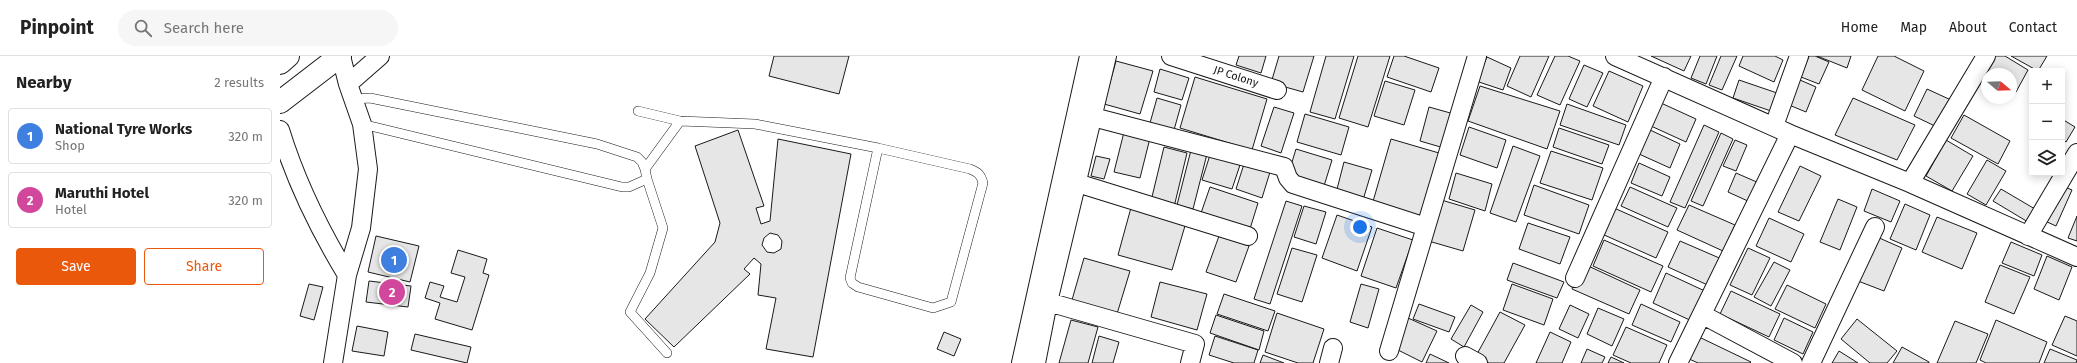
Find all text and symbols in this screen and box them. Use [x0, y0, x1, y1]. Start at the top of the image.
search box [118, 10, 398, 46]
text: Pinpoint [20, 16, 94, 39]
icon: search [132, 17, 154, 39]
text: Search here [164, 19, 244, 37]
text: Home [1841, 19, 1878, 36]
text: Map [1900, 19, 1927, 36]
text: About [1949, 19, 1987, 36]
text: Contact [2009, 19, 2057, 36]
street label: JP Colony [1212, 63, 1260, 90]
north arrow [1981, 68, 2017, 104]
map controls [2029, 68, 2065, 176]
button: + [2029, 68, 2065, 104]
text: Nearby [16, 72, 71, 93]
text: 2 results [214, 75, 264, 90]
button: − [2029, 104, 2065, 140]
text: National Tyre Works [55, 120, 192, 138]
text: 1 [27, 129, 33, 144]
text: 320 m [228, 129, 263, 144]
text: Shop [55, 138, 85, 153]
button: layers [2029, 140, 2065, 176]
text: Maruthi Hotel [55, 184, 149, 202]
text: 2 [27, 193, 33, 208]
text: 320 m [228, 193, 263, 208]
text: Hotel [55, 202, 87, 217]
your location [1350, 217, 1370, 237]
pin: 1 [381, 245, 407, 275]
button: Save [16, 248, 136, 285]
button: Share [144, 248, 264, 285]
pin: 2 [379, 277, 405, 307]

